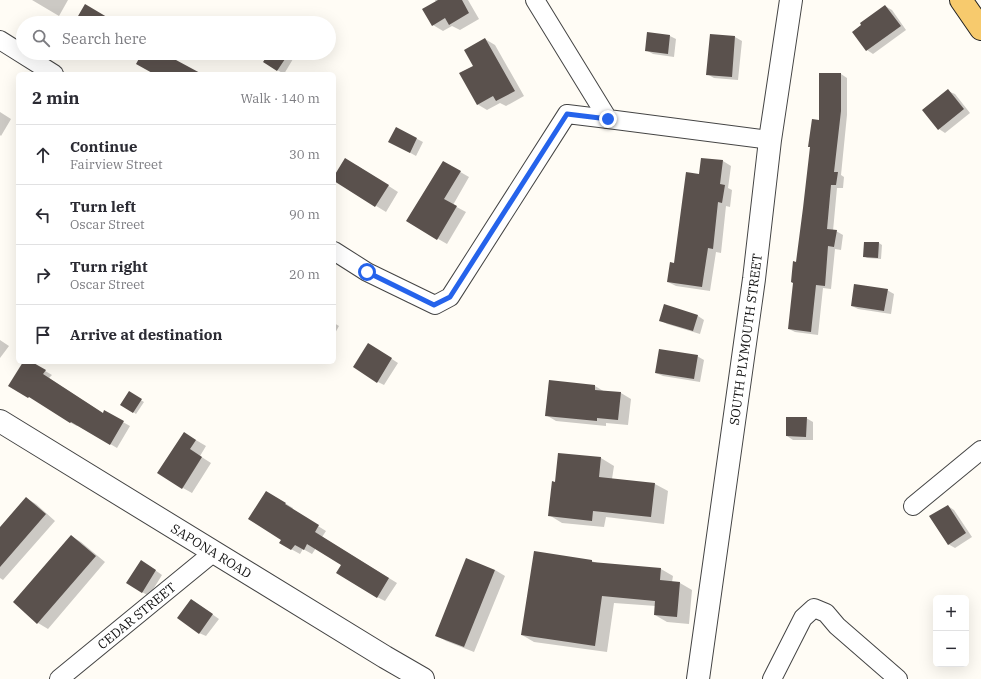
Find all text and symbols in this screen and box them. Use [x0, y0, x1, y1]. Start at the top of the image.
search box [16, 16, 336, 60]
icon: search [30, 27, 52, 49]
text: Search here [62, 29, 147, 48]
text: 2 min [32, 87, 80, 109]
text: Walk · 140 m [241, 90, 320, 107]
route end [599, 110, 617, 128]
text: Continue [70, 137, 137, 156]
icon: ahead [32, 144, 54, 166]
text: 30 m [289, 146, 320, 163]
text: Fairview Street [70, 156, 163, 173]
text: Turn left [70, 197, 136, 216]
icon: left [32, 204, 54, 226]
text: 90 m [289, 206, 320, 223]
text: Oscar Street [70, 216, 145, 233]
street label: SOUTH PLYMOUTH STREET [725, 252, 765, 426]
text: Turn right [70, 257, 148, 276]
route start [358, 263, 376, 281]
icon: right [32, 264, 54, 286]
text: 20 m [289, 266, 320, 283]
text: Oscar Street [70, 276, 145, 293]
icon: arrive [32, 324, 54, 346]
text: Arrive at destination [70, 325, 222, 344]
street label: SAPONA ROAD [168, 519, 255, 582]
street label: CEDAR STREET [94, 578, 179, 653]
map controls [933, 595, 969, 667]
button: + [933, 595, 969, 631]
button: − [933, 631, 969, 667]

